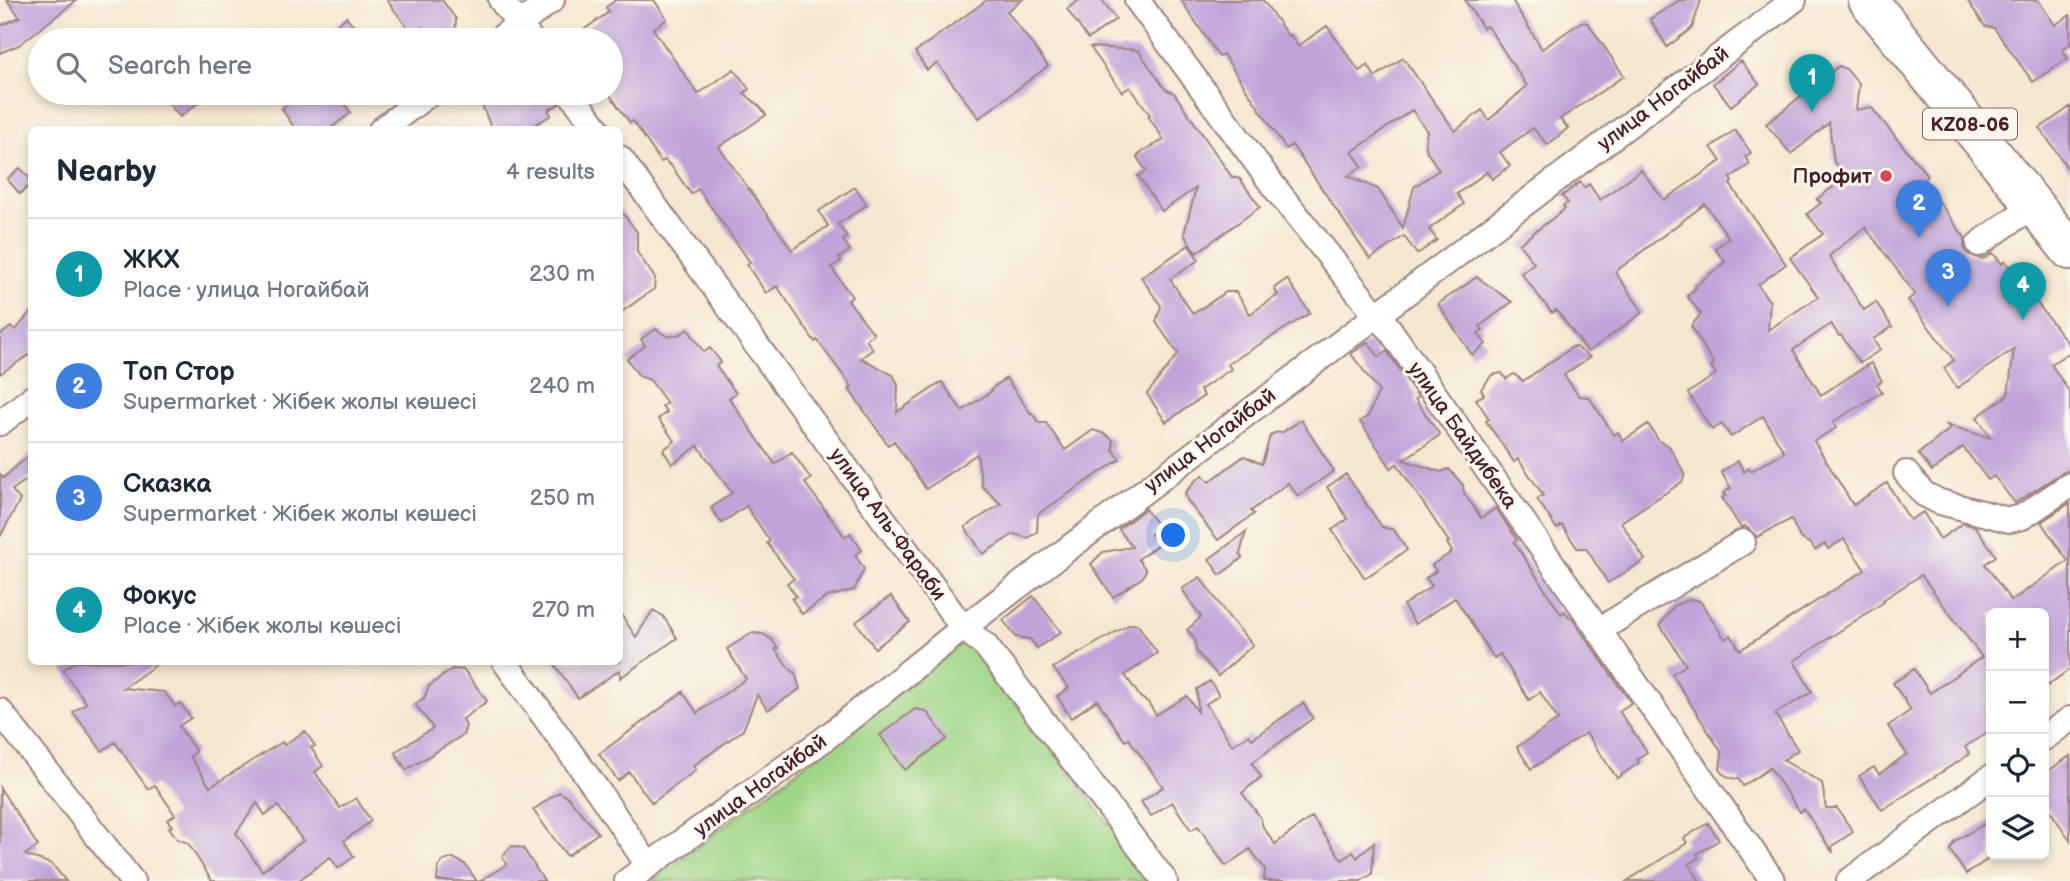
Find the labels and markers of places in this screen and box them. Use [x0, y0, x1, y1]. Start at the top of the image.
pin: 1 [1789, 54, 1835, 112]
place label: Профит [1792, 164, 1872, 189]
marker: Профит [1878, 168, 1894, 184]
pin: 2 [1896, 180, 1942, 238]
pin: 3 [1925, 249, 1971, 307]
pin: 4 [2000, 262, 2046, 320]

